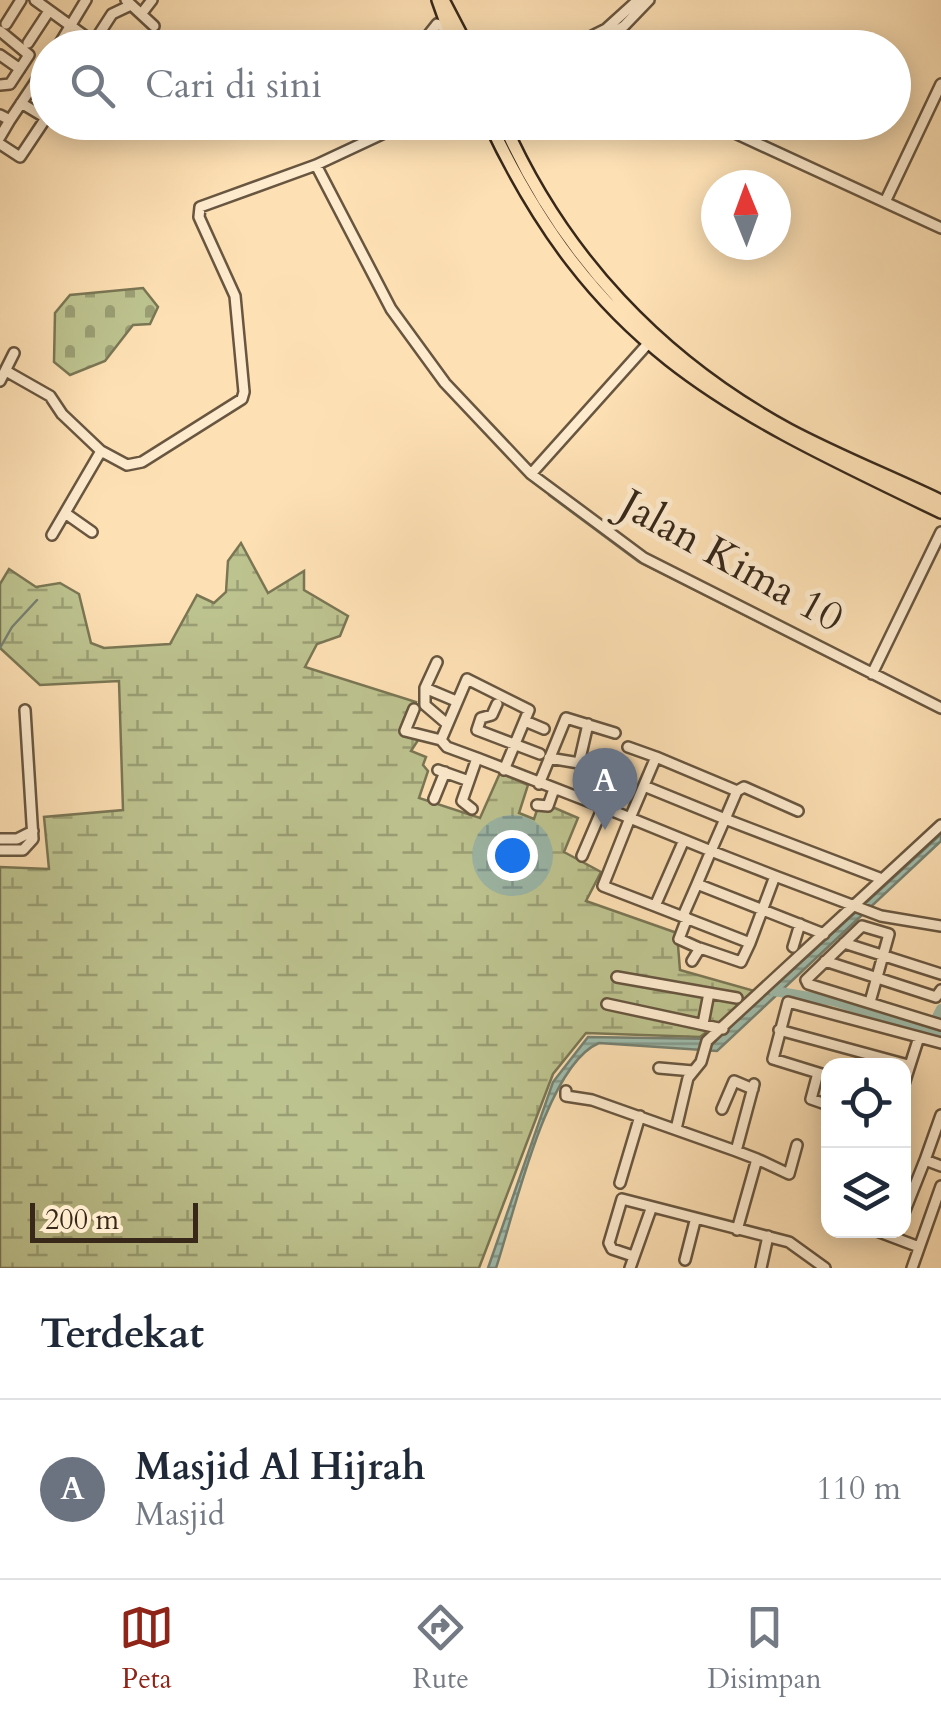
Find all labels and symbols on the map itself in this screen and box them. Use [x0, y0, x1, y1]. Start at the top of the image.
north arrow [701, 170, 791, 260]
street label: Jalan Kima 10 [605, 473, 854, 646]
pin: A [572, 748, 638, 830]
your location [487, 830, 538, 881]
scale bar [30, 1198, 198, 1242]

